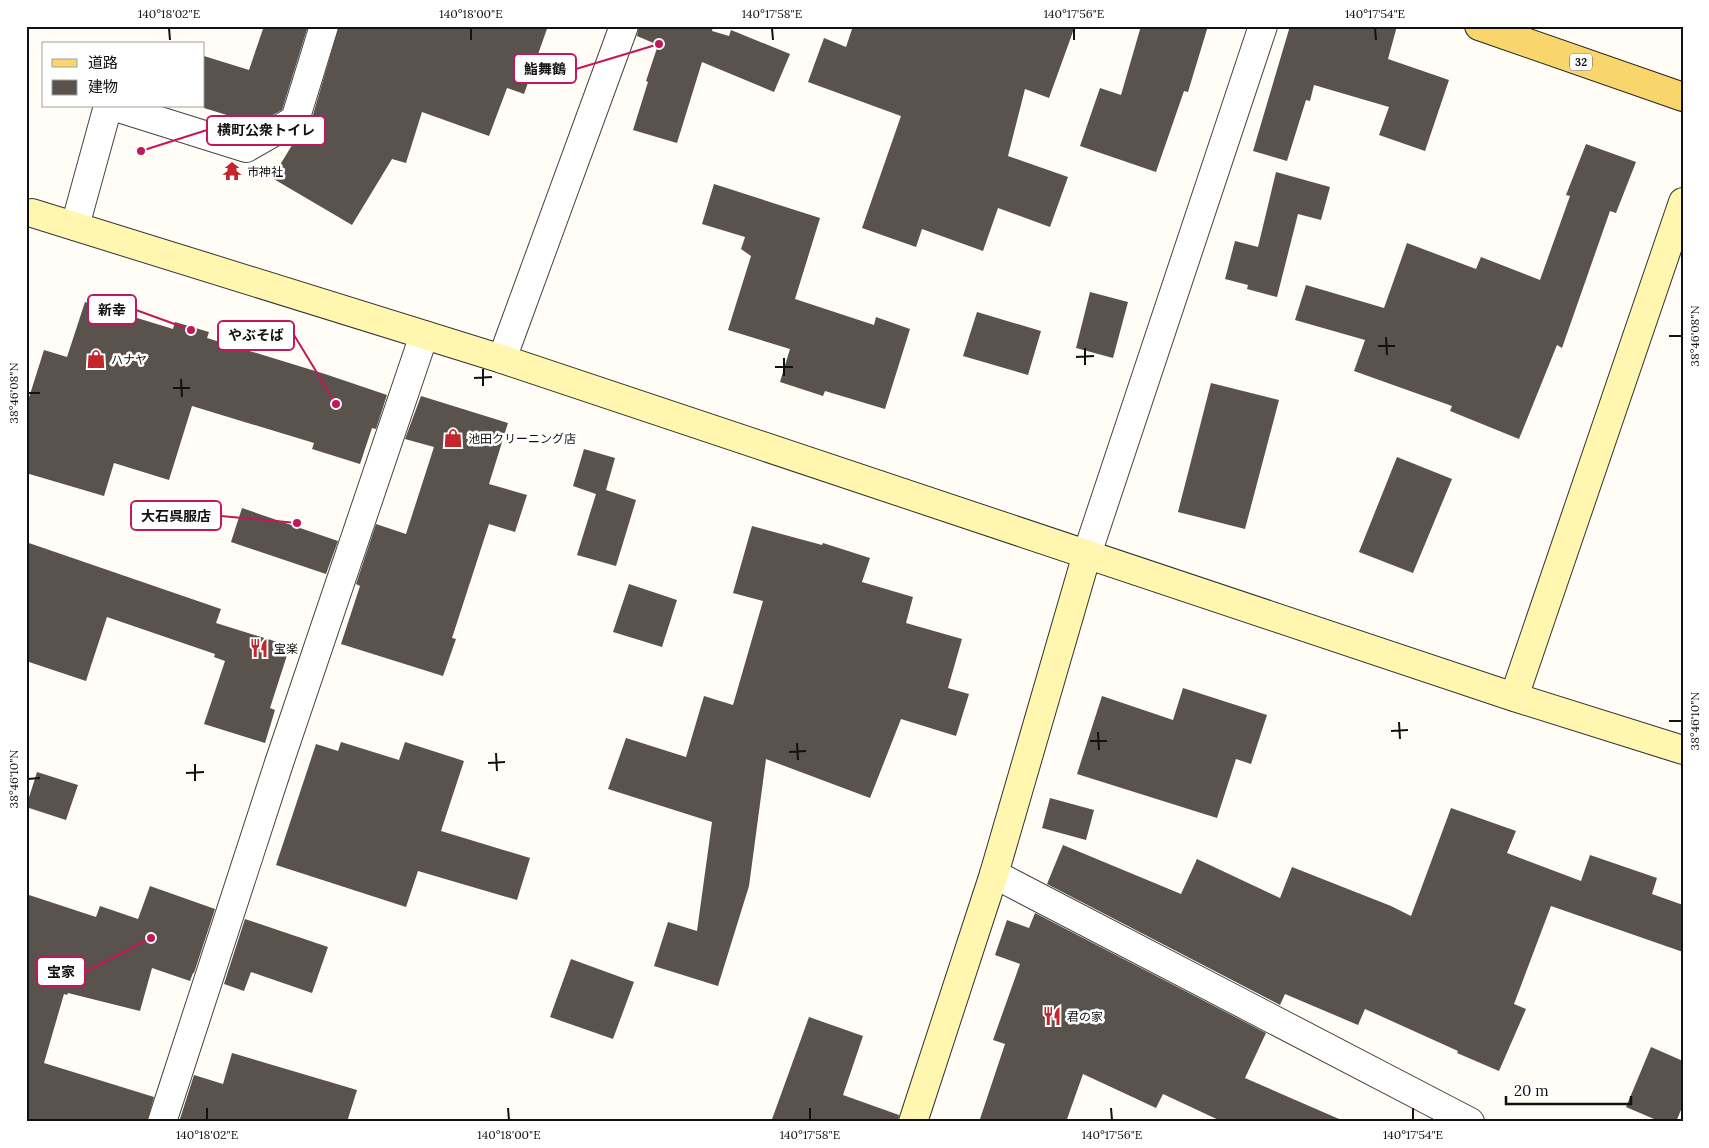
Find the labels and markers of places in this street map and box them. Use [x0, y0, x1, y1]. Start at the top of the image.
callout: 鮨舞鶴 [514, 54, 576, 83]
callout: 横町公衆トイレ [207, 116, 325, 145]
temple icon: 市神社 [221, 160, 243, 182]
place label: 市神社 [247, 164, 283, 179]
callout: 新幸 [88, 295, 136, 324]
callout: やぶそば [218, 321, 294, 350]
shop icon: ハナヤ [85, 348, 107, 370]
place label: ハナヤ [111, 352, 147, 367]
shop icon: 池田クリーニング店 [442, 427, 464, 449]
place label: 池田クリーニング店 [468, 431, 576, 446]
callout: 大石呉服店 [131, 501, 221, 530]
restaurant icon: 宝楽 [248, 637, 270, 659]
place label: 宝楽 [274, 641, 298, 656]
callout: 宝家 [37, 957, 85, 986]
restaurant icon: 君の家 [1041, 1005, 1063, 1027]
place label: 君の家 [1067, 1009, 1103, 1024]

